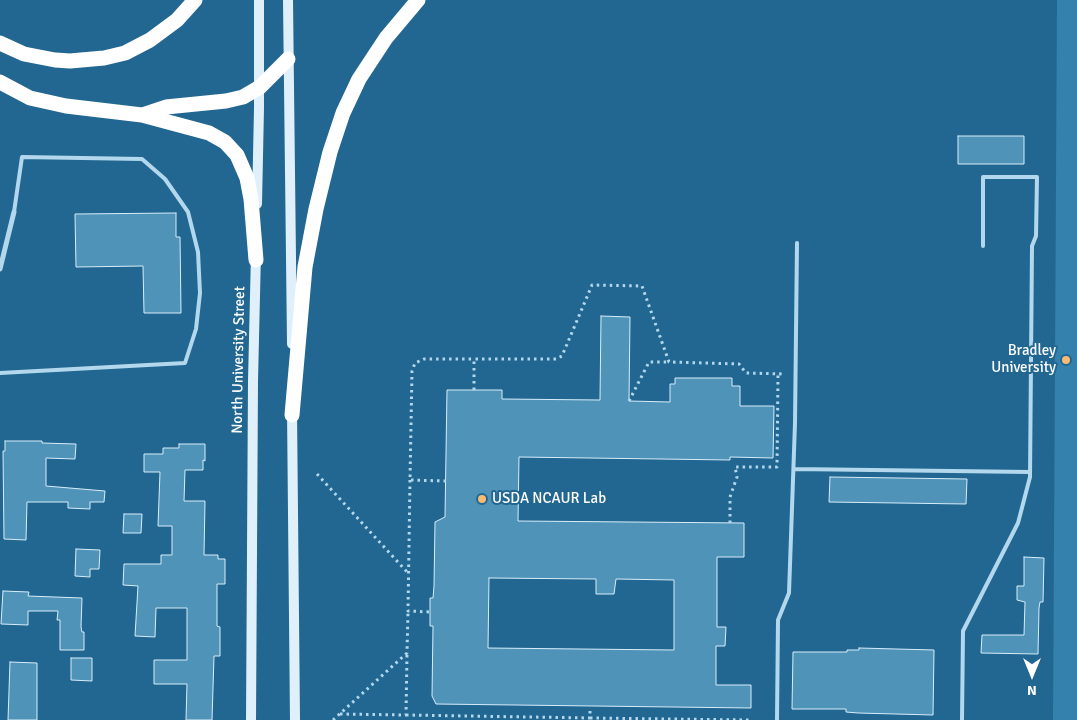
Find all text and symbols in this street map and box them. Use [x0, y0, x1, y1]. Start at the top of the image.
street label: North University Street [229, 286, 249, 434]
place label: Bradley University [991, 342, 1056, 377]
marker: Bradley University [1060, 354, 1072, 366]
place label: USDA NCAUR Lab [492, 490, 606, 508]
marker: USDA NCAUR Lab [476, 493, 488, 505]
north arrow [1007, 650, 1057, 700]
text: N [1027, 682, 1037, 699]

